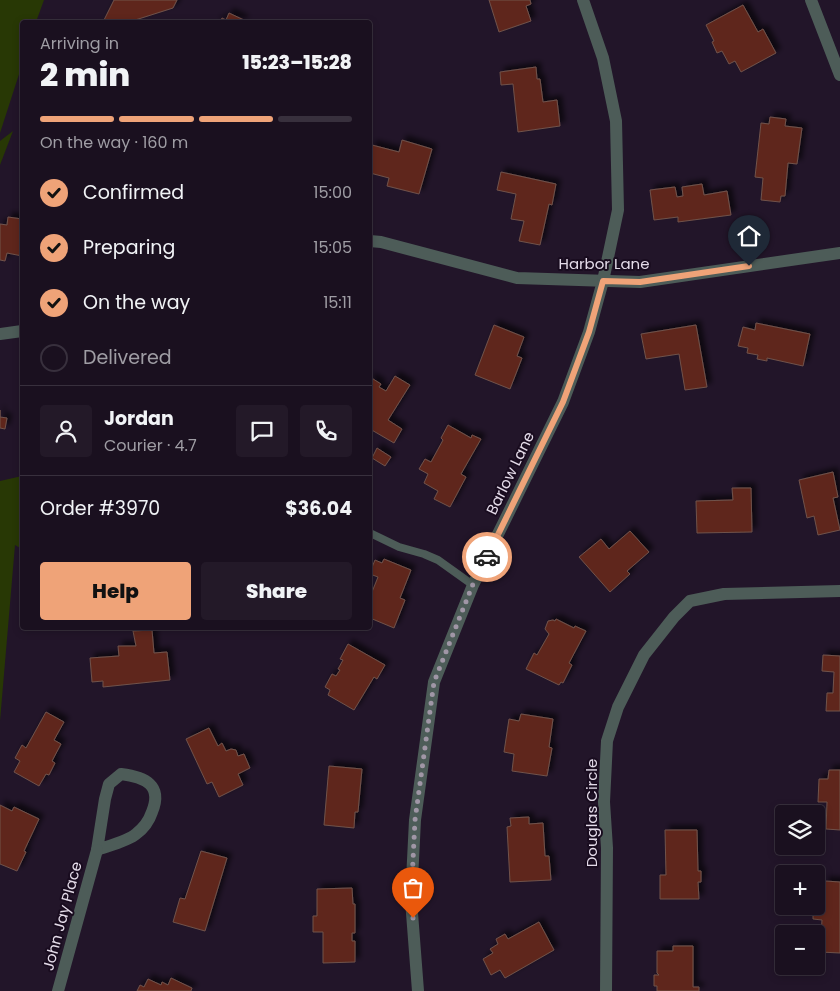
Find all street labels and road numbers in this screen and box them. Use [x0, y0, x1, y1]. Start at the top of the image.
street label: Harbor Lane [559, 253, 649, 274]
street label: Barlow Lane [481, 428, 539, 518]
street label: Douglas Circle [581, 759, 602, 867]
street label: John Jay Place [37, 859, 87, 973]

